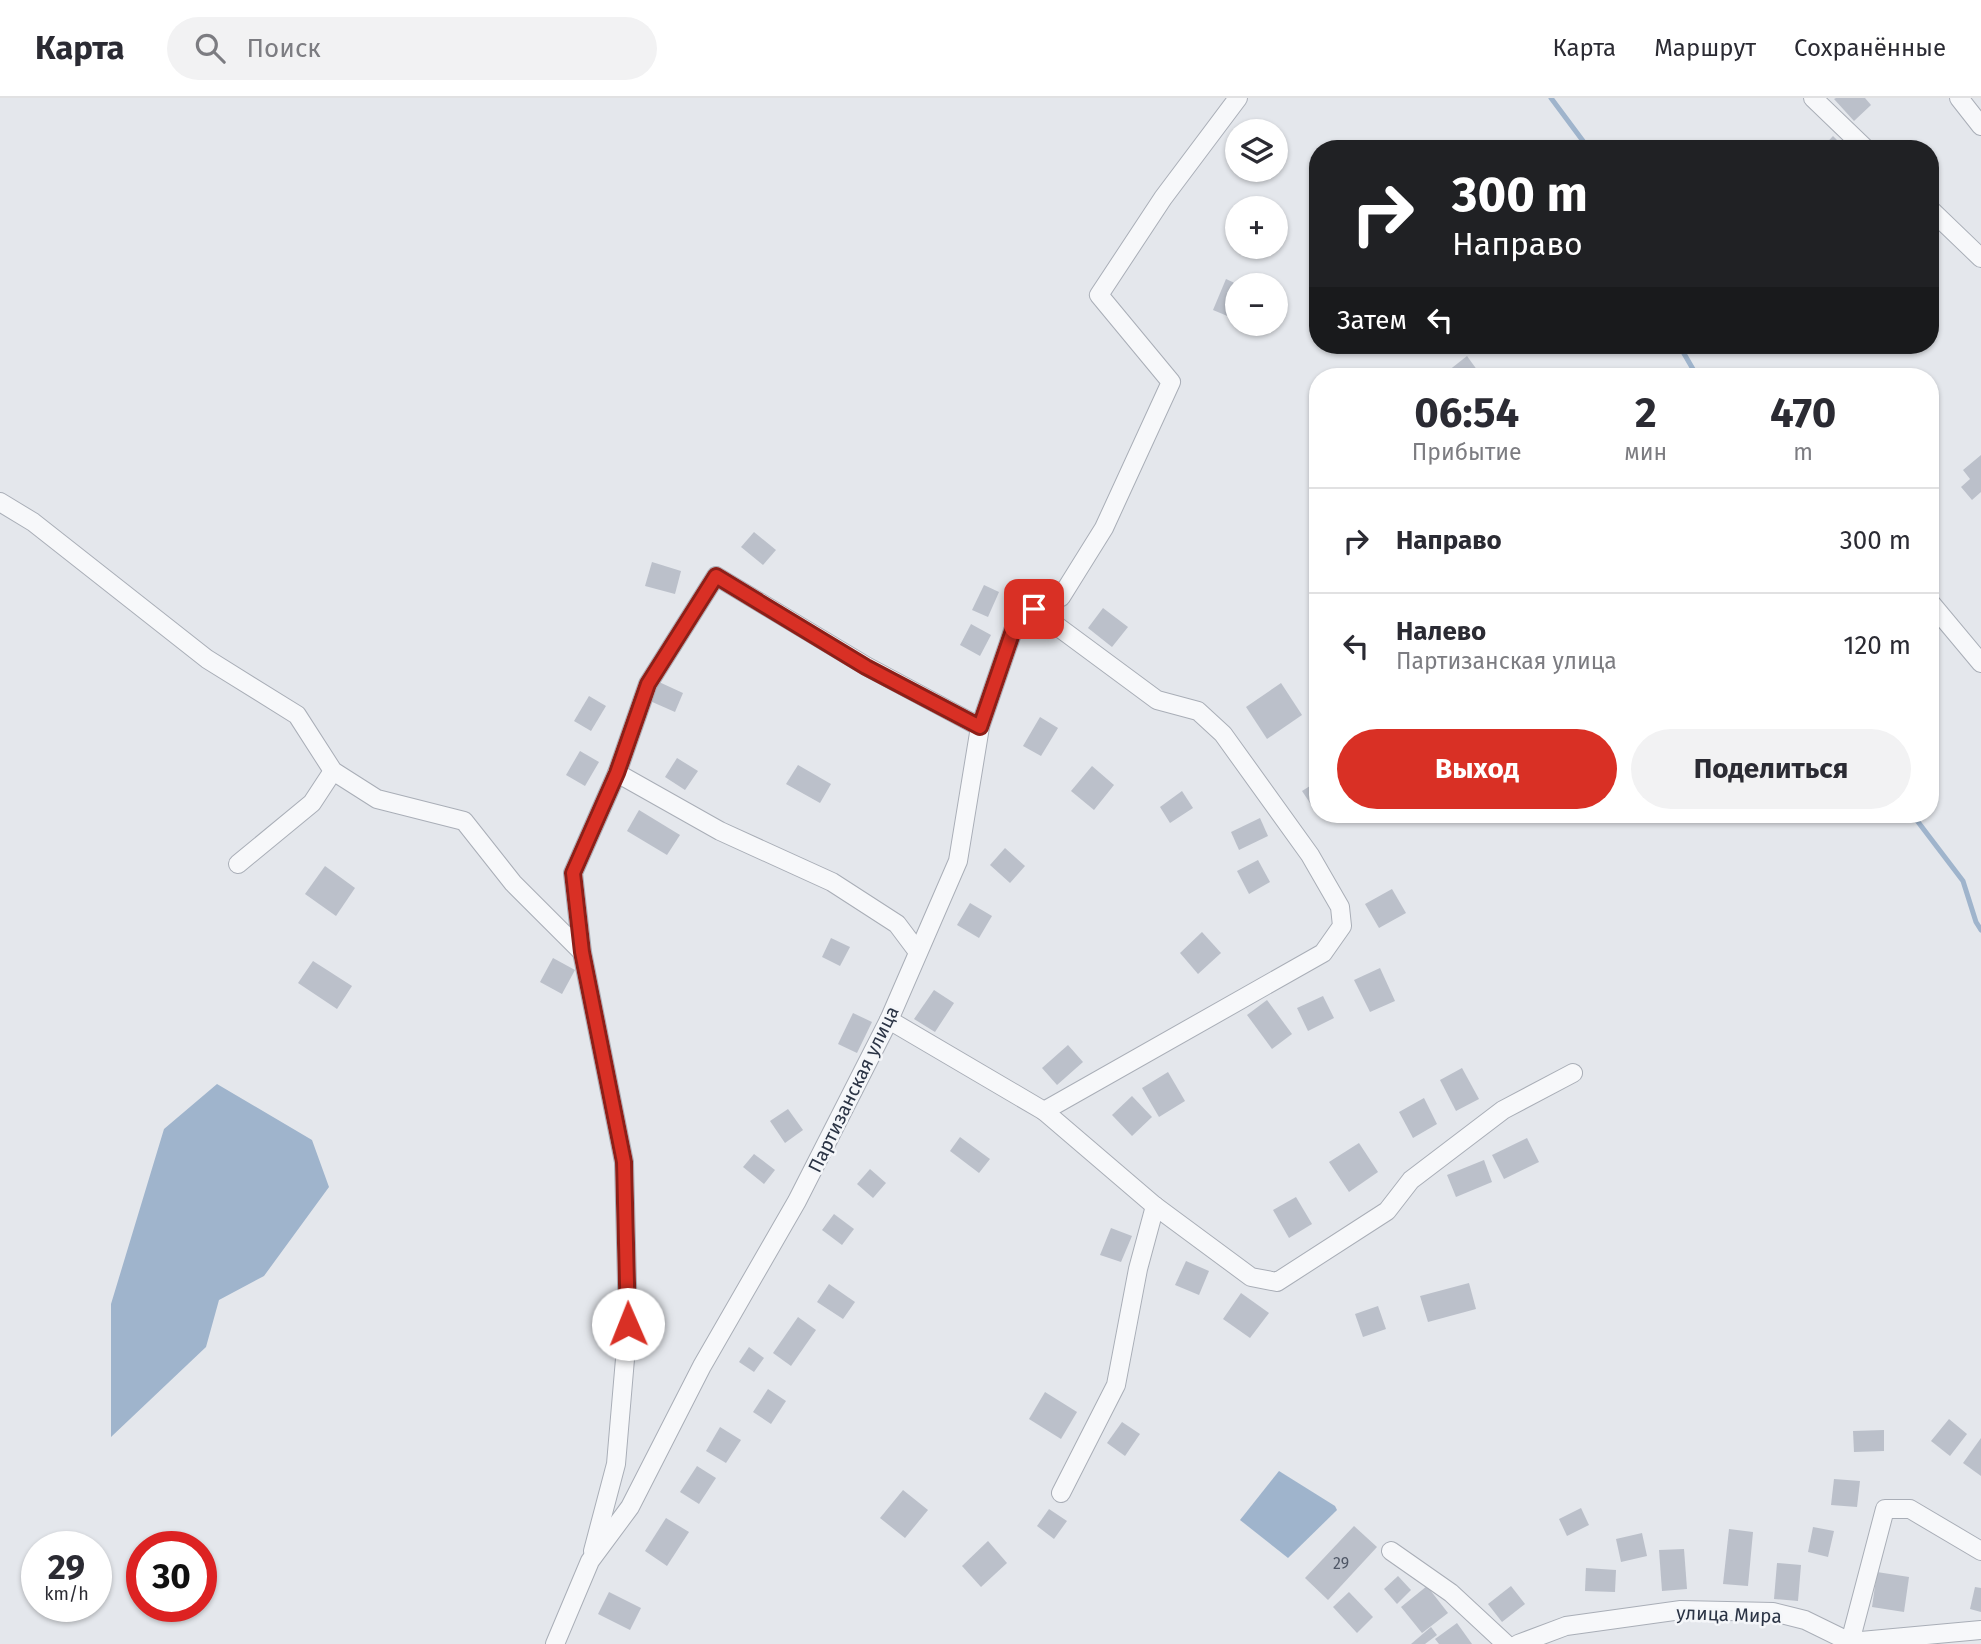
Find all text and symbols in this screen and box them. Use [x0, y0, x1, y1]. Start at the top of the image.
search box [167, 17, 657, 80]
text: Карта [35, 28, 125, 68]
icon: search [191, 29, 229, 67]
text: Поиск [247, 33, 321, 64]
text: Карта [1553, 34, 1616, 62]
text: Маршрут [1654, 34, 1756, 62]
text: Сохранённые [1794, 34, 1946, 62]
map controls [1225, 119, 1288, 336]
button: layers [1225, 119, 1288, 182]
text: 300 m [1452, 165, 1588, 224]
icon: right [1337, 168, 1428, 259]
button: + [1225, 196, 1288, 259]
text: Направо [1452, 225, 1583, 263]
button: − [1225, 273, 1288, 336]
icon: left [1421, 301, 1459, 339]
text: Затем [1337, 305, 1407, 336]
text: 06:54 [1414, 388, 1519, 438]
text: 2 [1635, 388, 1657, 438]
text: 470 [1770, 388, 1836, 438]
text: Прибытие [1412, 438, 1522, 466]
text: мин [1624, 438, 1667, 466]
text: m [1793, 438, 1813, 466]
icon: right [1337, 522, 1375, 560]
text: Направо [1396, 525, 1502, 556]
text: 300 m [1840, 525, 1911, 556]
pin [1004, 579, 1064, 639]
icon: arrive [1015, 590, 1053, 628]
text: Налево [1396, 616, 1486, 647]
icon: left [1337, 627, 1375, 665]
text: 120 m [1843, 630, 1911, 661]
text: Партизанская улица [1396, 647, 1617, 675]
button: Выход [1337, 729, 1617, 809]
button: Поделиться [1631, 729, 1911, 809]
street label: Партизанская улица [803, 1002, 904, 1176]
position arrow [591, 1287, 665, 1361]
speed limit sign: 30 [126, 1531, 217, 1622]
text: 29 [48, 1546, 85, 1588]
house number: 29 [1333, 1554, 1349, 1573]
text: km/h [44, 1583, 89, 1605]
street label: улица Мира [1676, 1601, 1782, 1628]

